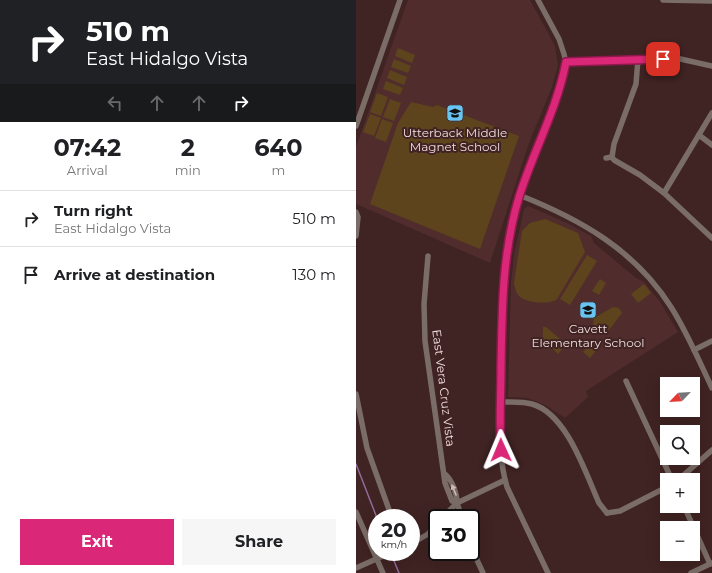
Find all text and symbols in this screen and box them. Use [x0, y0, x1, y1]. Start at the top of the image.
text: 510 m [86, 14, 170, 48]
icon: right [20, 16, 72, 68]
pin [646, 42, 680, 76]
text: East Hidalgo Vista [86, 48, 248, 70]
icon: arrive [652, 48, 674, 70]
icon: left [104, 92, 126, 114]
icon: ahead [146, 92, 168, 114]
icon: ahead [188, 92, 210, 114]
icon: right [230, 92, 252, 114]
school or university icon: Utterback Middle Magnet School [445, 103, 465, 123]
place label: Utterback Middle Magnet School [403, 125, 507, 154]
text: 07:42 [54, 133, 121, 162]
text: 2 [181, 133, 195, 162]
text: 640 [254, 133, 302, 162]
text: Arrival [67, 162, 108, 178]
text: min [175, 162, 201, 178]
text: m [271, 162, 285, 178]
text: Turn right [54, 201, 133, 220]
icon: right [20, 208, 42, 230]
text: 510 m [292, 209, 336, 228]
text: East Hidalgo Vista [54, 220, 171, 236]
icon: arrive [20, 264, 42, 286]
text: Arrive at destination [54, 265, 215, 284]
text: 130 m [292, 265, 336, 284]
school or university icon: Cavett Elementary School [578, 300, 598, 320]
place label: Cavett Elementary School [531, 321, 645, 350]
street label: East Vera Cruz Vista [429, 329, 459, 447]
north arrow [660, 377, 700, 417]
map controls [660, 377, 700, 561]
button: search [660, 425, 700, 465]
position arrow [480, 429, 522, 471]
button: + [660, 473, 700, 513]
one-way arrow [451, 484, 458, 496]
speed limit sign: 30 [428, 509, 480, 561]
text: 20 [381, 518, 407, 542]
button: Exit [20, 519, 174, 565]
button: Share [182, 519, 336, 565]
button: − [660, 521, 700, 561]
text: km/h [381, 538, 407, 551]

